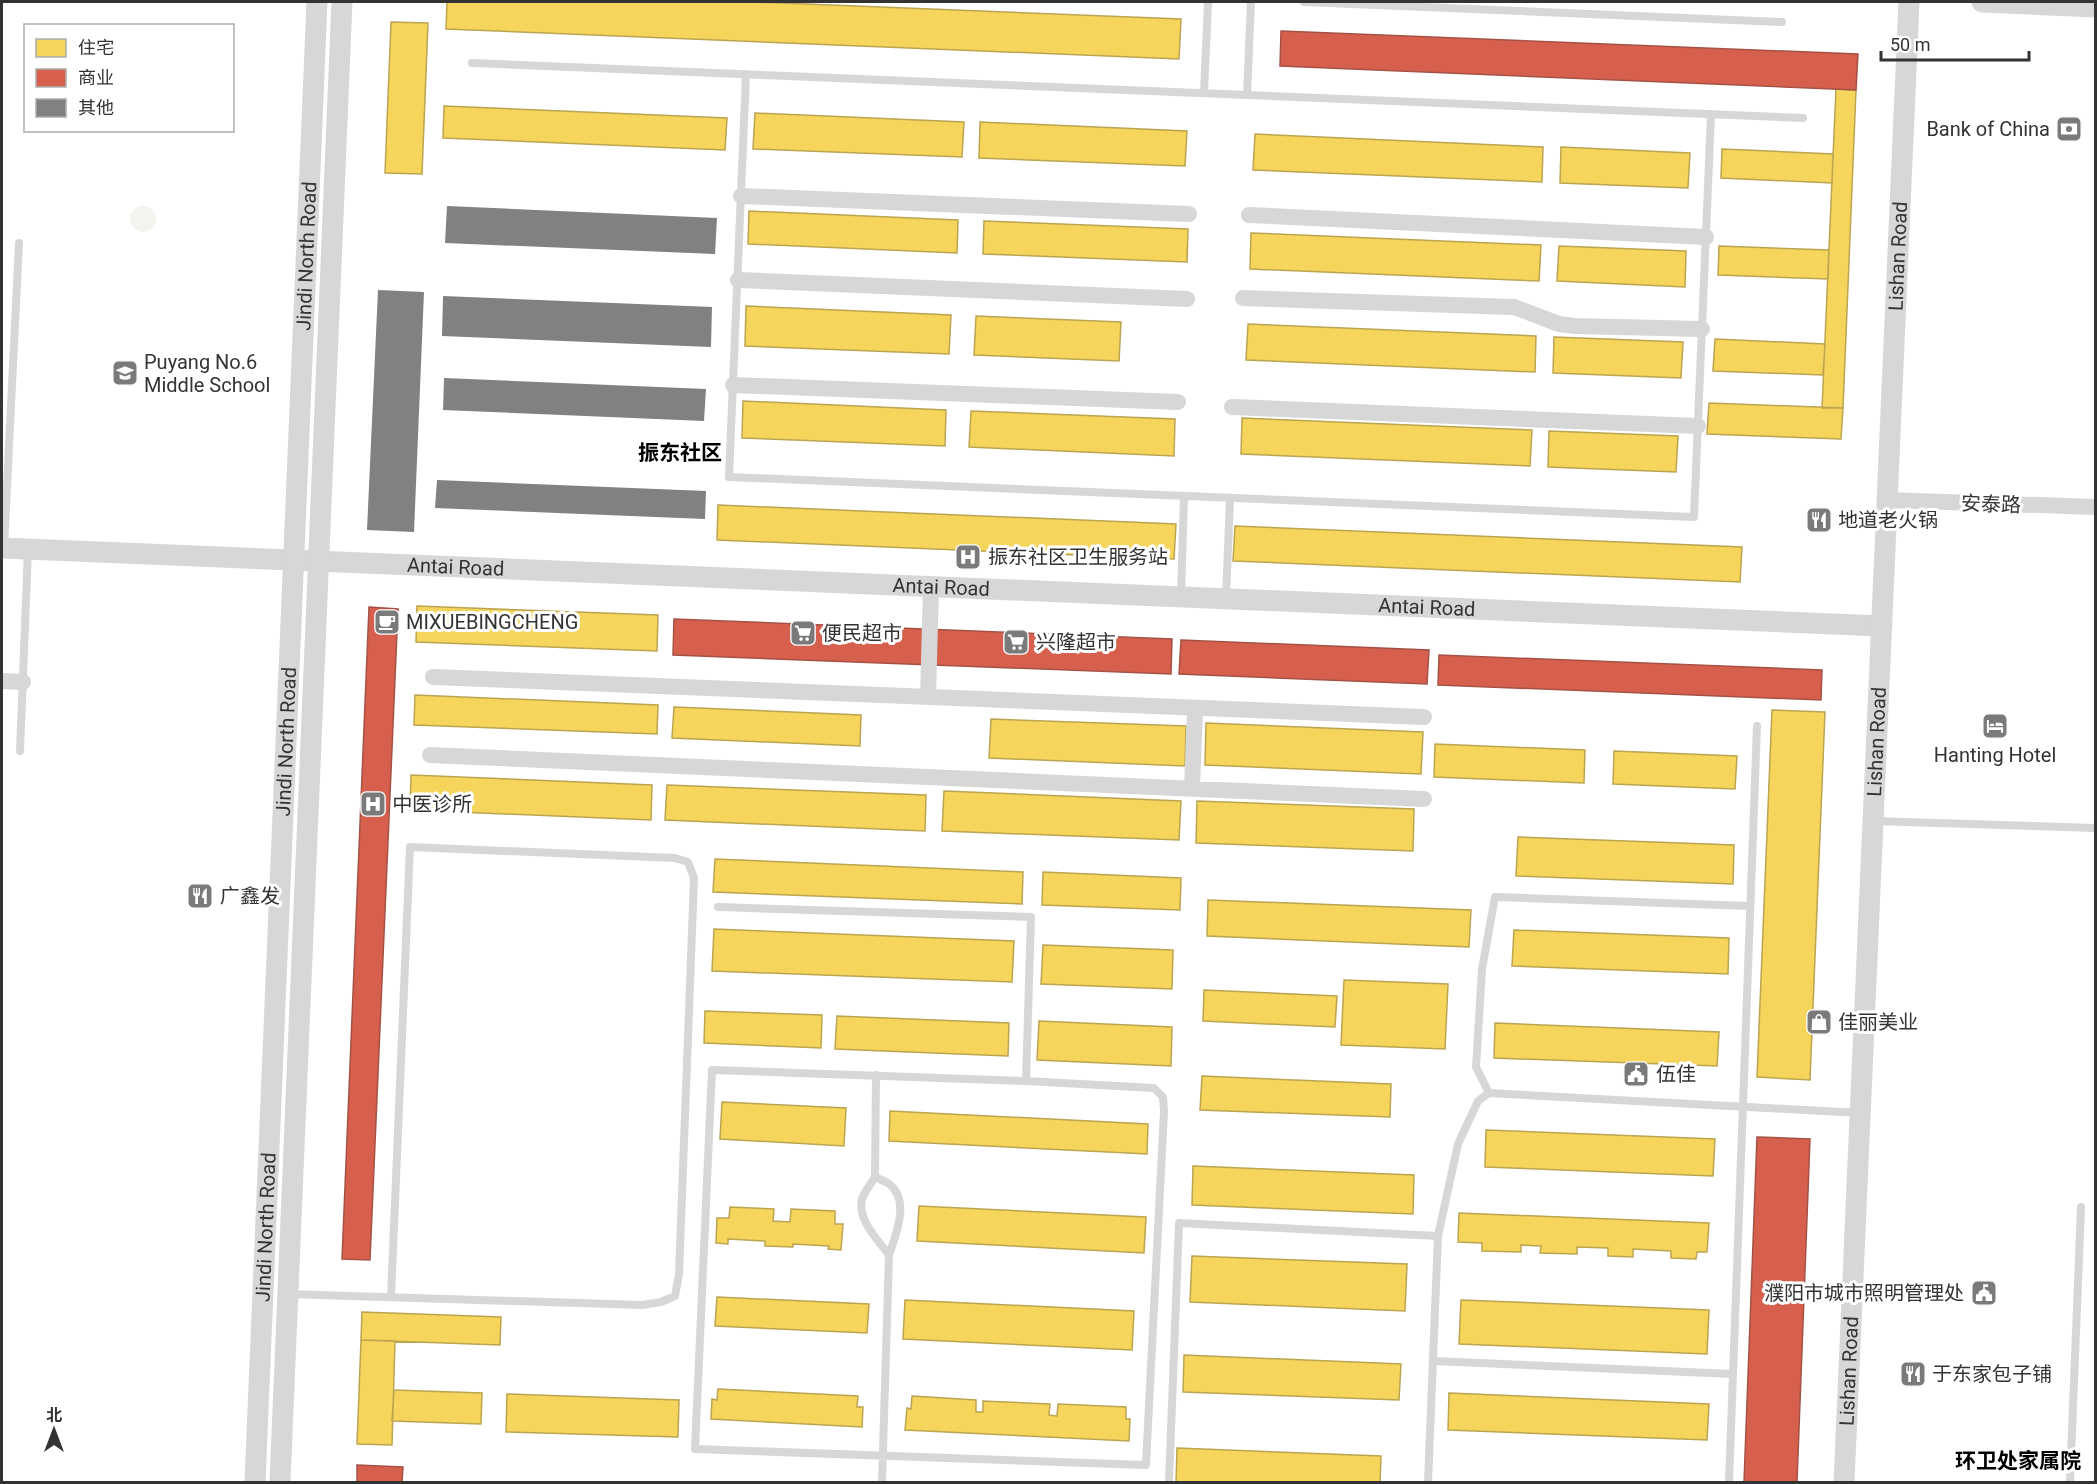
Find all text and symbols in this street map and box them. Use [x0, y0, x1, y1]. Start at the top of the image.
legend [24, 24, 234, 132]
scale bar [1881, 24, 2030, 62]
text: 50 m [1890, 34, 1930, 55]
text: 住宅 [78, 37, 114, 58]
text: 商业 [78, 67, 114, 88]
text: 其他 [78, 97, 114, 118]
bank icon: Bank of China [2054, 114, 2084, 144]
place label: Bank of China [1926, 117, 2050, 141]
street label: Jindi North Road [291, 181, 321, 331]
street label: Lishan Road [1883, 201, 1912, 312]
place label: Puyang No.6 Middle School [144, 350, 270, 397]
school or university icon: Puyang No.6 Middle School [110, 358, 140, 388]
district label: 振东社区 [638, 441, 722, 465]
street label: 安泰路 [1961, 491, 2021, 517]
restaurant icon: 地道老火锅 [1804, 505, 1834, 535]
place label: 地道老火锅 [1838, 508, 1938, 532]
hospital icon: 振东社区卫生服务站 [953, 542, 983, 572]
place label: 振东社区卫生服务站 [988, 545, 1168, 569]
street label: Antai Road [407, 553, 505, 581]
street label: Antai Road [892, 573, 990, 601]
street label: Antai Road [1378, 593, 1476, 621]
cafe icon: MIXUEBINGCHENG [372, 607, 402, 637]
place label: MIXUEBINGCHENG [406, 610, 578, 634]
supermarket icon: 便民超市 [788, 618, 818, 648]
place label: 便民超市 [822, 621, 902, 645]
supermarket icon: 兴隆超市 [1001, 627, 1031, 657]
place label: 兴隆超市 [1036, 630, 1116, 654]
street label: Jindi North Road [271, 666, 301, 817]
street label: Lishan Road [1862, 686, 1891, 797]
hotel icon: Hanting Hotel [1980, 711, 2010, 741]
place label: Hanting Hotel [1934, 743, 2056, 767]
hospital icon: 中医诊所 [358, 789, 388, 819]
place label: 中医诊所 [392, 792, 472, 816]
restaurant icon: 广鑫发 [185, 881, 215, 911]
place label: 广鑫发 [220, 884, 280, 908]
shop icon: 佳丽美业 [1804, 1007, 1834, 1037]
place label: 佳丽美业 [1838, 1010, 1918, 1034]
public building icon: 伍佳 [1621, 1059, 1651, 1089]
place label: 伍佳 [1656, 1062, 1696, 1086]
street label: Jindi North Road [251, 1152, 281, 1302]
public building icon: 濮阳市城市照明管理处 [1969, 1278, 1999, 1308]
place label: 濮阳市城市照明管理处 [1764, 1281, 1964, 1305]
street label: Lishan Road [1834, 1316, 1863, 1426]
restaurant icon: 于东家包子铺 [1898, 1359, 1928, 1389]
place label: 于东家包子铺 [1932, 1362, 2052, 1386]
north arrow [24, 1400, 84, 1460]
text: 北 [46, 1406, 62, 1425]
district label: 环卫处家属院 [1955, 1449, 2081, 1473]

